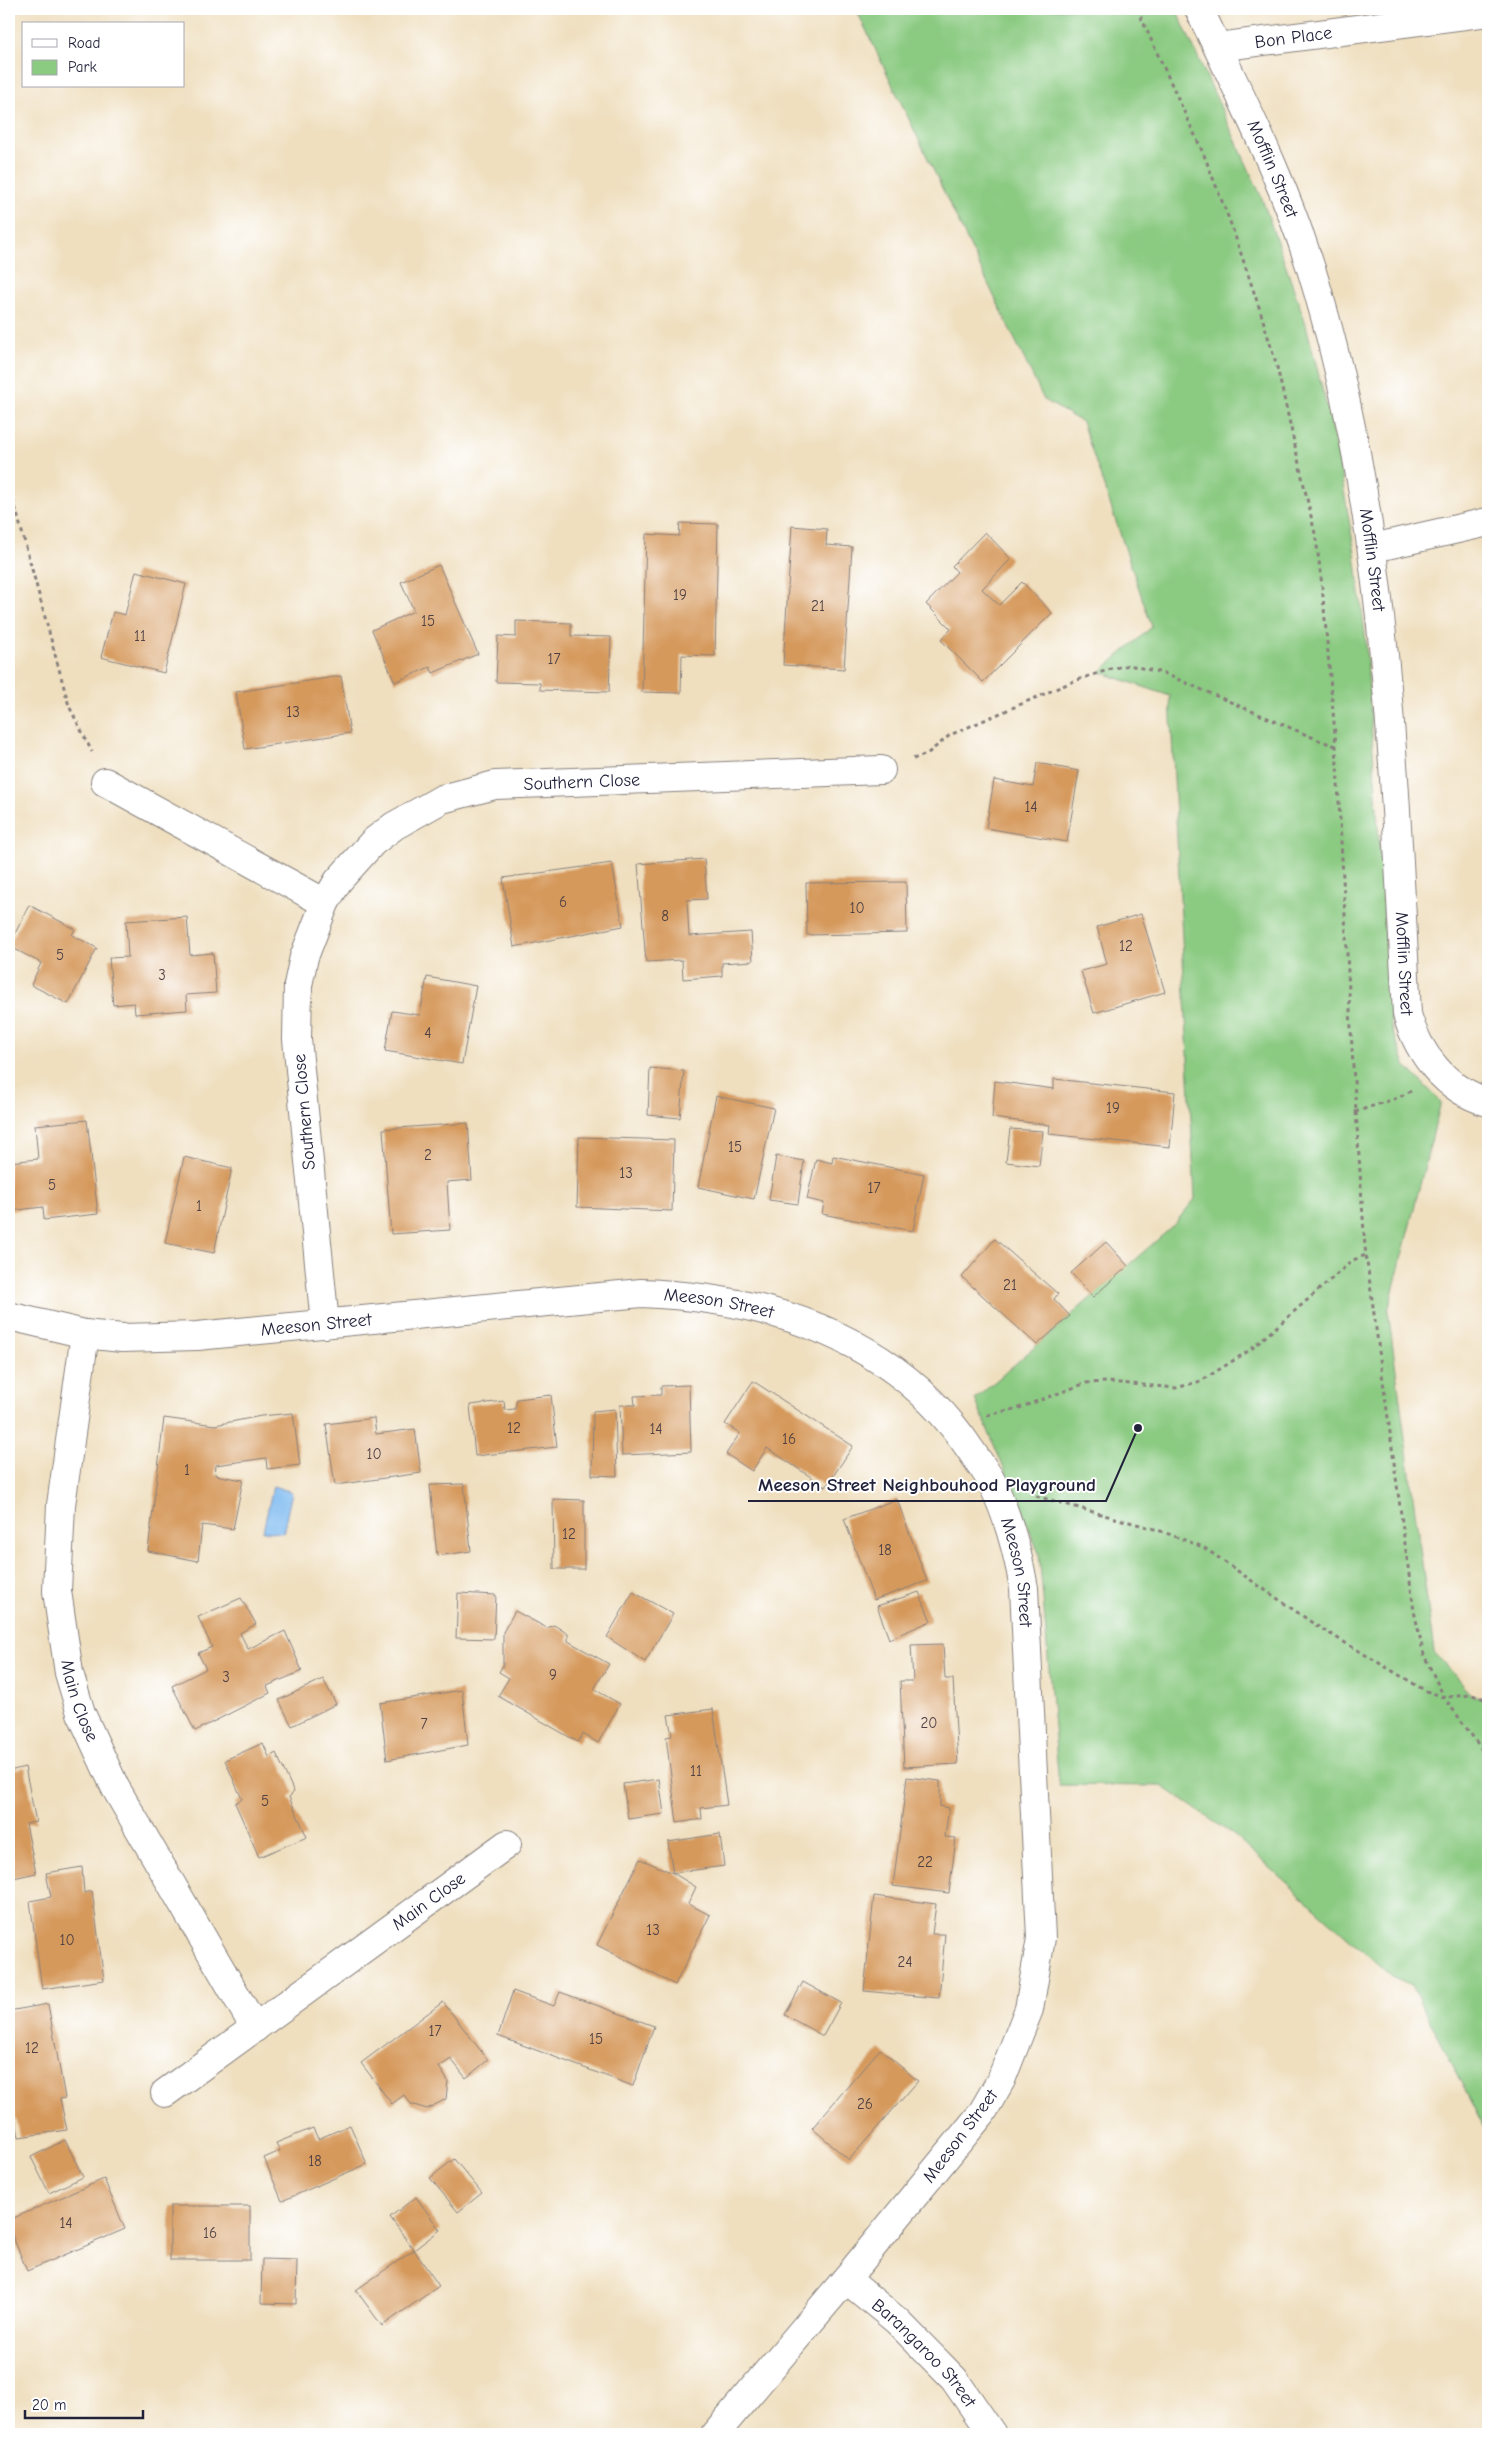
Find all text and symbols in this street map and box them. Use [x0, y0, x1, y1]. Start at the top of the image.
legend [22, 22, 185, 88]
street label: Bon Place [1254, 22, 1333, 53]
text: Road [68, 34, 100, 52]
text: Park [68, 58, 97, 76]
street label: Mofflin Street [1242, 117, 1303, 221]
street label: Mofflin Street [1355, 507, 1389, 613]
house number: 19 [673, 586, 687, 604]
house number: 21 [811, 597, 825, 615]
house number: 15 [421, 612, 435, 630]
house number: 11 [134, 627, 146, 645]
house number: 17 [547, 650, 561, 668]
house number: 13 [286, 703, 300, 721]
street label: Southern Close [523, 769, 640, 795]
house number: 14 [1024, 798, 1038, 816]
house number: 6 [559, 893, 567, 911]
house number: 10 [849, 899, 865, 917]
house number: 8 [661, 907, 669, 925]
street label: Mofflin Street [1391, 911, 1417, 1017]
house number: 12 [1119, 937, 1133, 955]
house number: 5 [56, 946, 64, 964]
house number: 3 [158, 966, 166, 984]
house number: 4 [424, 1024, 432, 1042]
street label: Southern Close [289, 1053, 320, 1171]
house number: 19 [1106, 1099, 1120, 1117]
house number: 15 [728, 1138, 742, 1156]
house number: 2 [424, 1146, 432, 1164]
house number: 13 [619, 1164, 633, 1182]
house number: 5 [48, 1176, 56, 1194]
house number: 17 [867, 1179, 881, 1197]
house number: 1 [196, 1197, 202, 1215]
house number: 21 [1003, 1276, 1017, 1294]
street label: Meeson Street [663, 1284, 777, 1323]
street label: Meeson Street [260, 1309, 373, 1341]
house number: 12 [507, 1419, 521, 1437]
house number: 14 [649, 1420, 663, 1438]
house number: 16 [782, 1430, 796, 1448]
house number: 10 [366, 1445, 382, 1463]
house number: 1 [184, 1461, 190, 1479]
callout: Meeson Street Neighbouhood Playground [748, 1467, 1106, 1501]
text: Meeson Street Neighbouhood Playground [758, 1474, 1096, 1496]
street label: Meeson Street [996, 1515, 1036, 1628]
house number: 12 [562, 1525, 576, 1543]
house number: 18 [878, 1541, 892, 1559]
street label: Main Close [56, 1658, 103, 1745]
house number: 9 [549, 1666, 557, 1684]
house number: 3 [222, 1668, 230, 1686]
house number: 20 [921, 1714, 937, 1732]
house number: 7 [420, 1715, 428, 1733]
house number: 11 [690, 1762, 702, 1780]
house number: 5 [261, 1792, 269, 1810]
house number: 22 [917, 1853, 933, 1871]
street label: Main Close [388, 1868, 470, 1935]
house number: 13 [646, 1921, 660, 1939]
house number: 10 [59, 1931, 75, 1949]
house number: 24 [897, 1953, 913, 1971]
house number: 17 [428, 2022, 442, 2040]
house number: 15 [589, 2030, 603, 2048]
house number: 12 [25, 2039, 39, 2057]
street label: Meeson Street [919, 2085, 1003, 2187]
house number: 26 [857, 2095, 873, 2113]
house number: 18 [308, 2152, 322, 2170]
house number: 14 [59, 2214, 73, 2232]
house number: 16 [203, 2224, 217, 2242]
street label: Barangaroo Street [867, 2295, 981, 2412]
scale bar [25, 2388, 142, 2420]
text: 20 m [32, 2396, 66, 2414]

